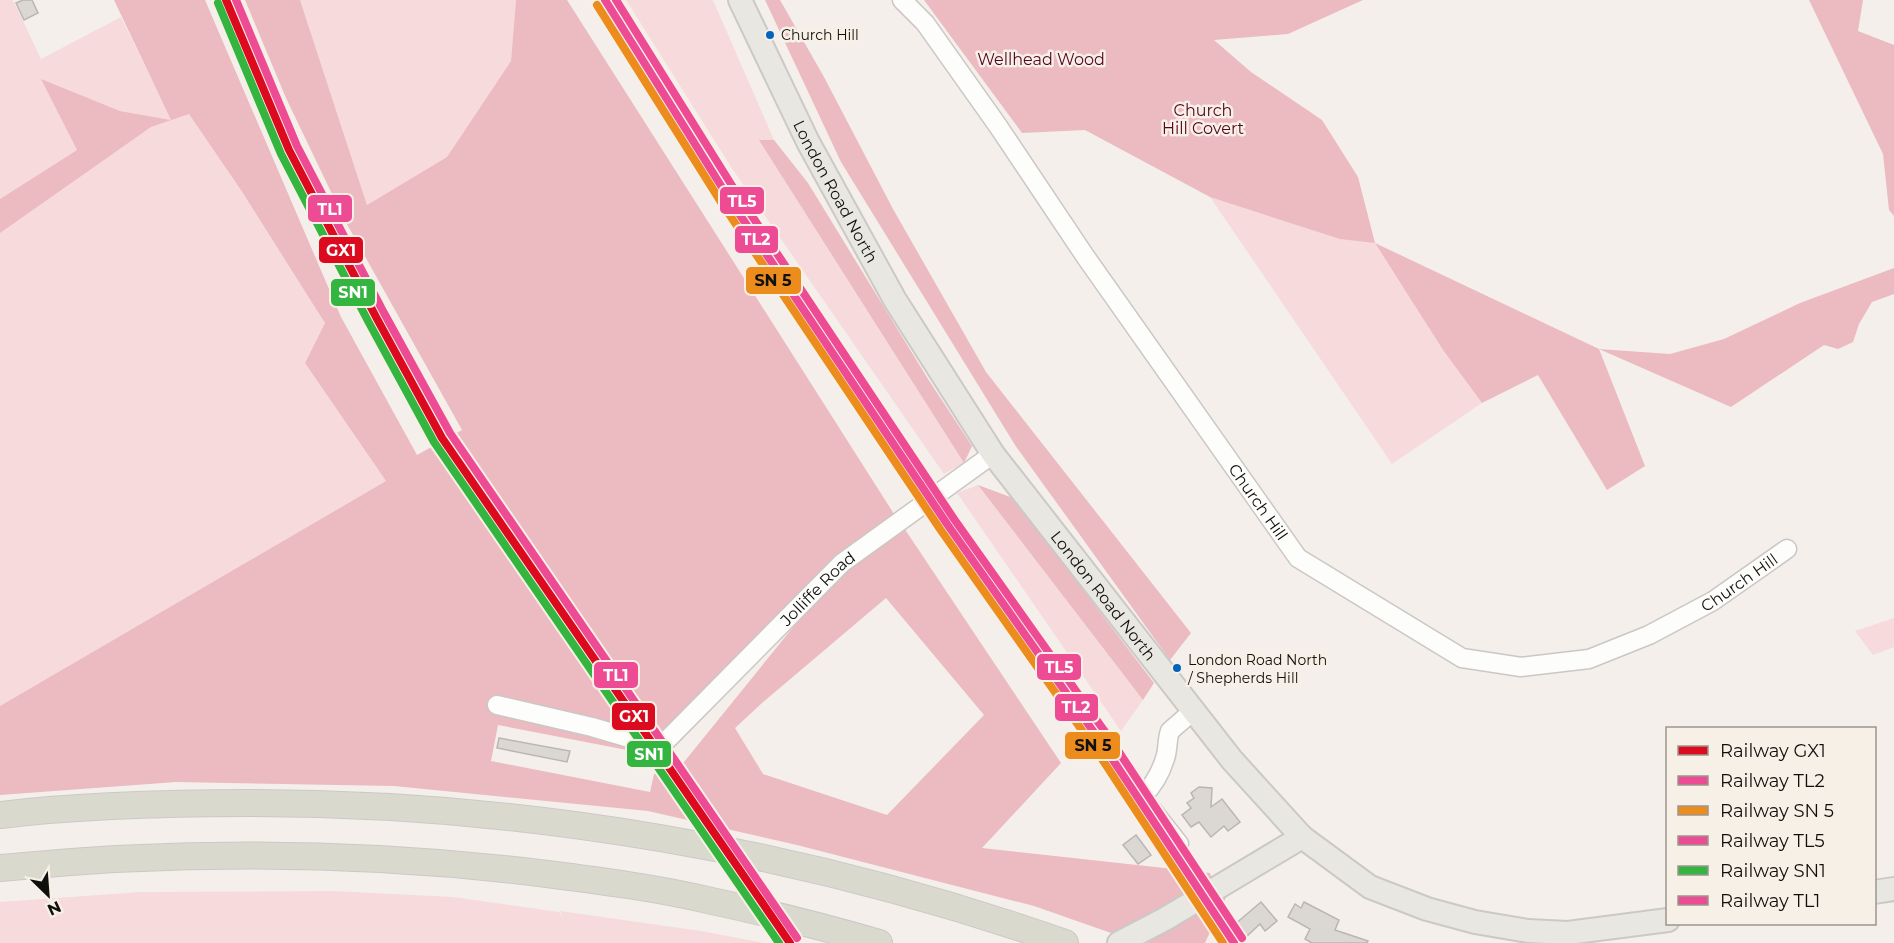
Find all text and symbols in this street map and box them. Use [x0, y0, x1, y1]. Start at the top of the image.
place label: Church Hill [781, 26, 859, 44]
marker: Church Hill [764, 29, 776, 41]
park label: Wellhead Wood [977, 50, 1105, 69]
park label: Church Hill Covert [1162, 101, 1245, 138]
street label: London Road North [789, 117, 882, 266]
line badge: TL5 [719, 186, 765, 215]
text: TL5 [727, 192, 757, 211]
line badge: TL1 [307, 194, 353, 223]
text: TL1 [317, 200, 343, 219]
line badge: TL2 [734, 225, 779, 254]
text: TL2 [742, 230, 771, 249]
line badge: GX1 [318, 236, 364, 264]
text: GX1 [326, 241, 356, 260]
line badge: SN 5 [745, 266, 802, 295]
text: SN 5 [754, 271, 792, 290]
line badge: SN1 [330, 278, 376, 307]
text: SN1 [338, 283, 368, 302]
street label: Church Hill [1225, 460, 1292, 544]
street label: London Road North [1047, 527, 1160, 664]
street label: Jolliffe Road [775, 547, 859, 630]
street label: Church Hill [1697, 549, 1781, 615]
place label: London Road North / Shepherds Hill [1187, 651, 1327, 687]
line badge: TL5 [1036, 653, 1082, 681]
text: TL5 [1044, 658, 1074, 677]
line badge: TL1 [593, 661, 639, 689]
marker: London Road North / Shepherds Hill [1171, 662, 1183, 674]
text: TL1 [603, 666, 629, 685]
line badge: TL2 [1054, 693, 1099, 722]
text: TL2 [1062, 698, 1091, 717]
line badge: GX1 [611, 702, 656, 731]
text: GX1 [619, 707, 649, 726]
legend [1666, 727, 1876, 925]
line badge: SN 5 [1064, 731, 1121, 760]
text: SN 5 [1074, 736, 1112, 755]
line badge: SN1 [626, 740, 672, 768]
text: Railway GX1 [1720, 740, 1826, 762]
text: SN1 [634, 745, 664, 764]
text: Railway TL2 [1720, 770, 1825, 792]
text: Railway SN 5 [1720, 800, 1834, 822]
text: Railway TL5 [1720, 830, 1825, 852]
text: Railway SN1 [1720, 860, 1826, 882]
north arrow [18, 865, 78, 925]
text: Railway TL1 [1720, 890, 1820, 912]
text: N [44, 897, 64, 919]

